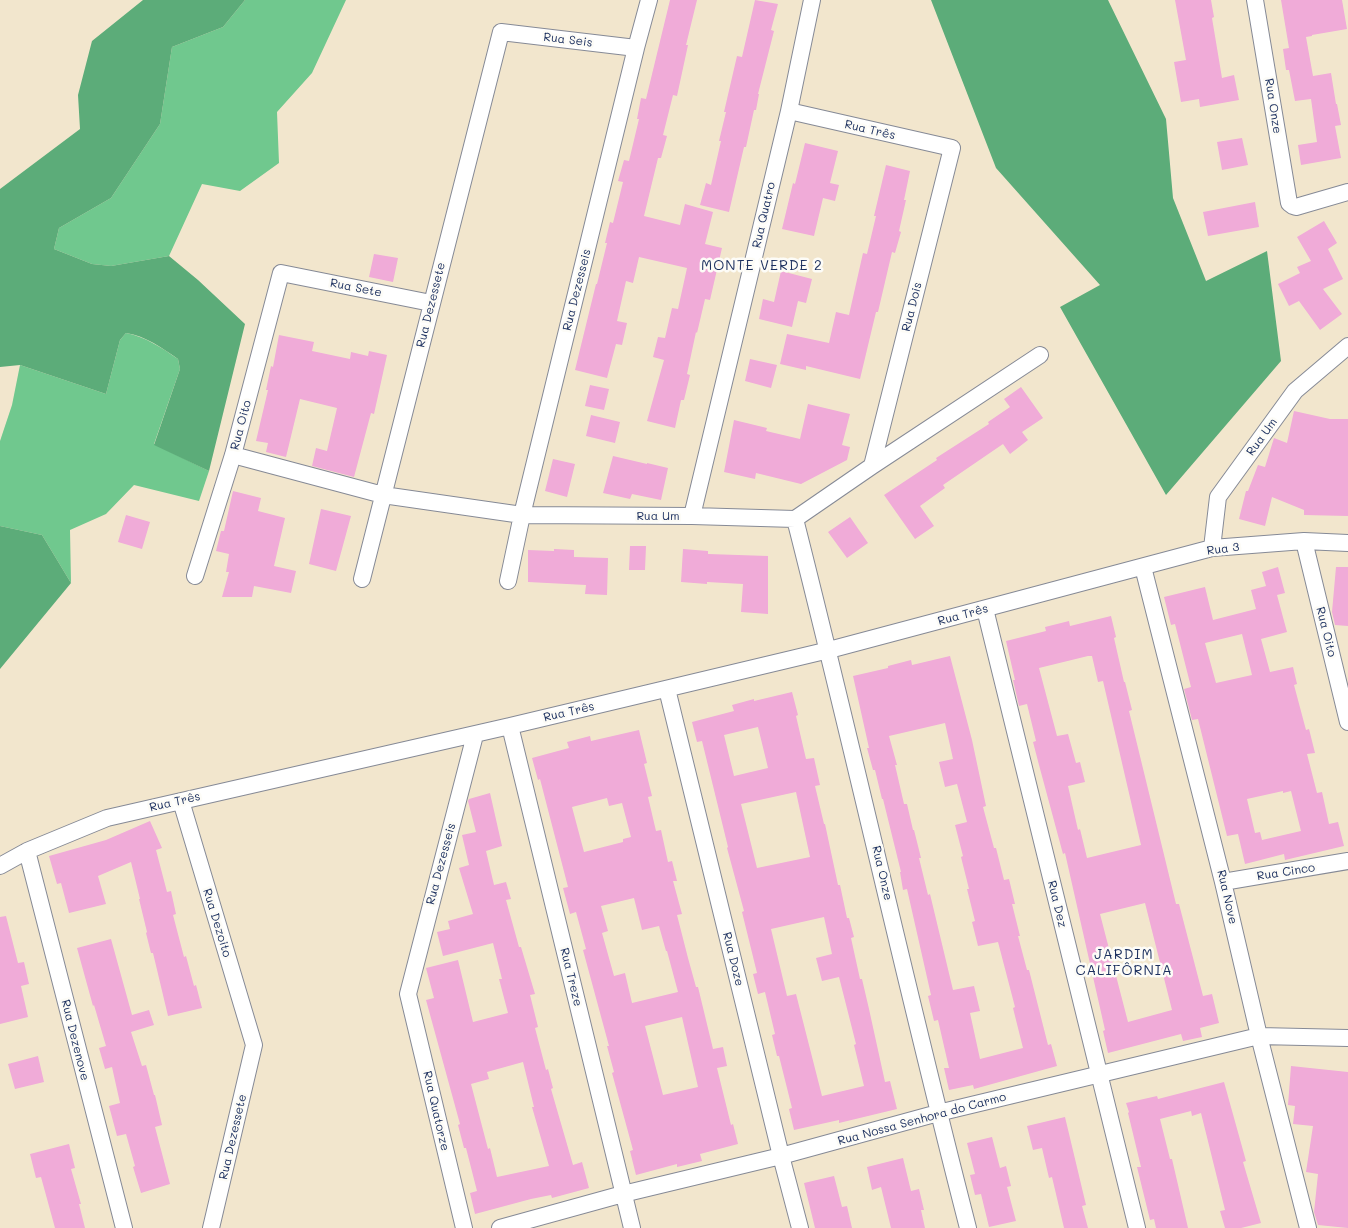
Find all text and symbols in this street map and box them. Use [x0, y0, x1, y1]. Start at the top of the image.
street label: Rua Seis [543, 30, 593, 50]
street label: Rua Onze [1262, 77, 1284, 135]
street label: Rua Três [843, 117, 897, 143]
street label: Rua Quatro [749, 181, 779, 249]
street label: Rua Dezesseis [560, 248, 594, 332]
district label: MONTE VERDE 2 [699, 258, 825, 274]
street label: Rua Dezessete [413, 261, 449, 349]
street label: Rua Sete [329, 276, 383, 300]
street label: Rua Dois [899, 281, 925, 333]
street label: Rua Oito [227, 398, 255, 452]
street label: Rua Um [1243, 415, 1281, 459]
street label: Rua Um [636, 509, 680, 523]
street label: Rua 3 [1206, 540, 1240, 558]
street label: Rua Três [936, 601, 990, 629]
street label: Rua Oito [1313, 605, 1339, 659]
street label: Rua Três [542, 699, 596, 725]
street label: Rua Três [148, 789, 202, 815]
street label: Rua Dezesseis [423, 822, 459, 906]
street label: Rua Onze [869, 844, 895, 902]
street label: Rua Cinco [1256, 860, 1316, 884]
street label: Rua Nove [1214, 868, 1240, 926]
street label: Rua Dez [1044, 879, 1070, 929]
street label: Rua Dezoito [200, 887, 234, 959]
street label: Rua Doze [719, 931, 747, 987]
street label: Rua Treze [557, 946, 585, 1008]
district label: JARDIM CALIFÔRNIA [1074, 947, 1174, 980]
street label: Rua Dezenove [58, 998, 92, 1082]
street label: Rua Quatorze [420, 1070, 452, 1152]
street label: Rua Nossa Senhora do Carmo [836, 1090, 1008, 1148]
street label: Rua Dezessete [216, 1093, 250, 1181]

